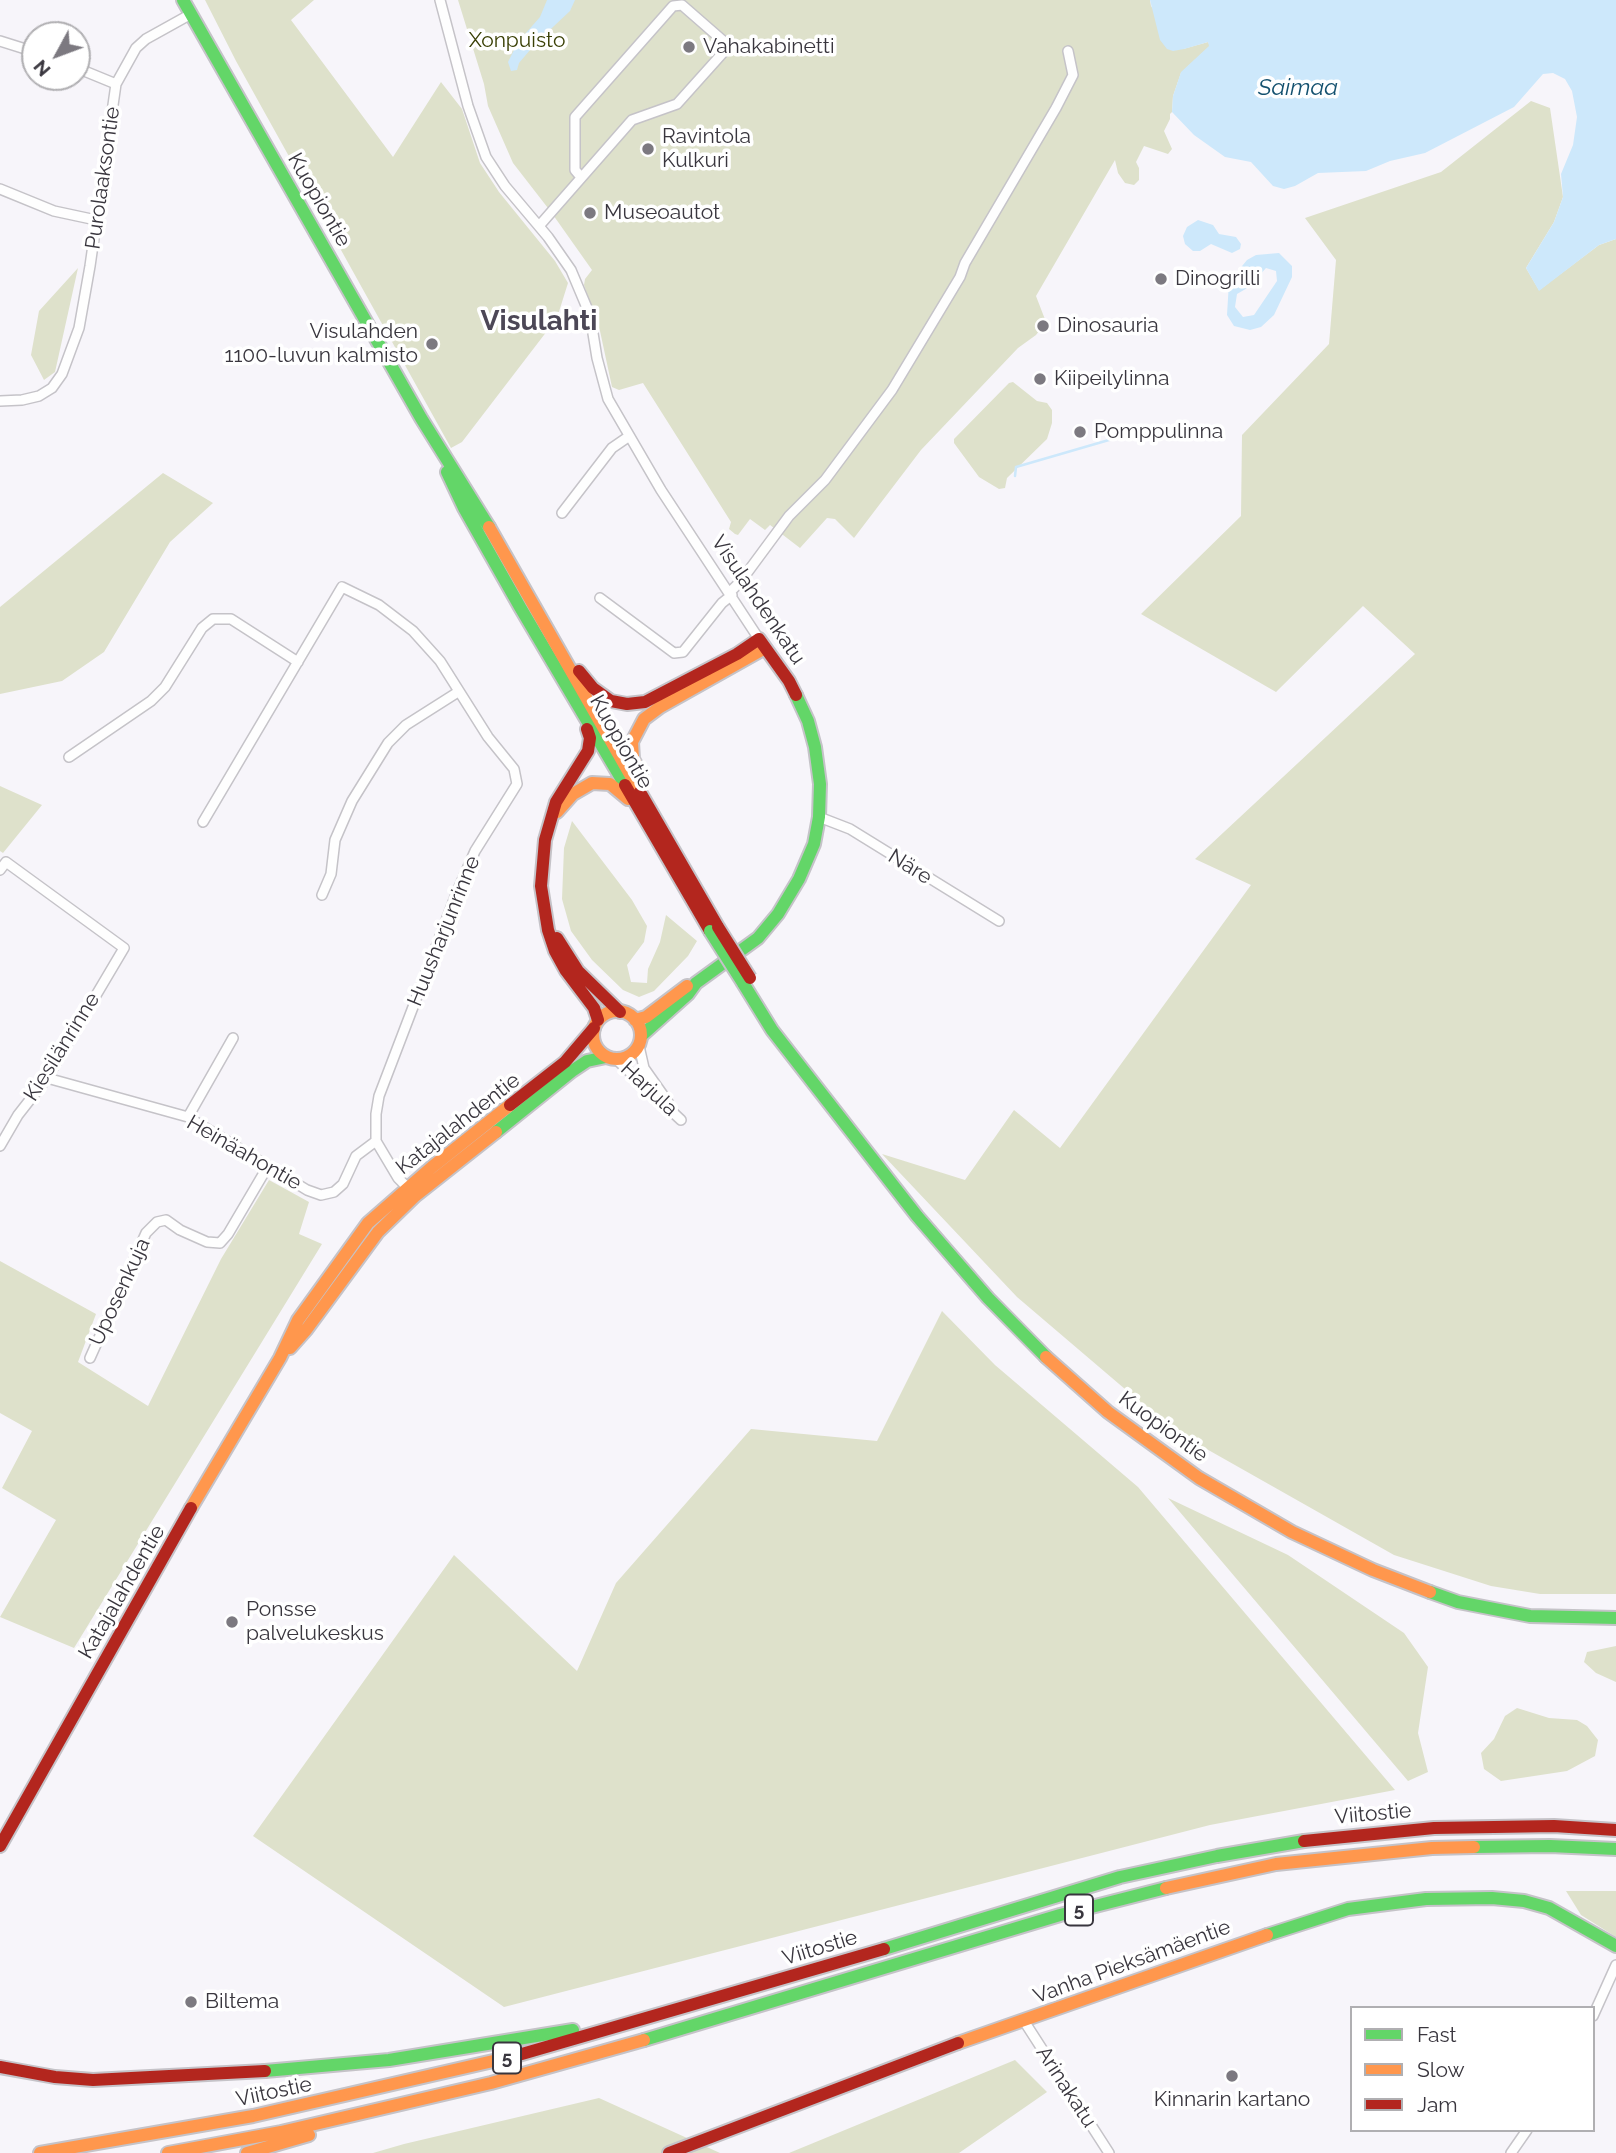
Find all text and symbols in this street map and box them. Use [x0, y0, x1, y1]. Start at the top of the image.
north arrow [21, 21, 91, 91]
park label: Xonpuisto [469, 28, 565, 54]
place label: Vahakabinetti [703, 34, 834, 60]
marker: Vahakabinetti [681, 39, 697, 55]
text: N [29, 56, 55, 81]
water label: Saimaa [1258, 74, 1338, 102]
street label: Purolaaksontie [81, 105, 125, 251]
place label: Ravintola Kulkuri [662, 124, 751, 174]
marker: Ravintola Kulkuri [640, 141, 656, 157]
street label: Kuopiontie [282, 149, 356, 251]
place label: Museoautot [604, 200, 720, 226]
marker: Museoautot [582, 205, 598, 221]
place label: Dinogrilli [1175, 266, 1260, 292]
marker: Dinogrilli [1153, 271, 1169, 287]
district label: Visulahti [481, 305, 597, 339]
place label: Dinosauria [1057, 313, 1159, 339]
marker: Dinosauria [1035, 318, 1051, 334]
place label: Visulahden 1100-luvun kalmisto [224, 319, 418, 369]
marker: Visulahden 1100-luvun kalmisto [424, 336, 440, 352]
place label: Kiipeilylinna [1054, 366, 1169, 392]
marker: Kiipeilylinna [1032, 371, 1048, 387]
place label: Pomppulinna [1094, 419, 1223, 445]
marker: Pomppulinna [1072, 424, 1088, 440]
street label: Visulahdenkatu [705, 531, 811, 669]
street label: Kuopiontie [584, 691, 658, 793]
street label: Näre [883, 844, 937, 890]
street label: Huusharjunrinne [402, 852, 486, 1010]
street label: Kiesilänrinne [19, 988, 105, 1106]
street label: Harjula [615, 1056, 683, 1122]
street label: Katajalahdentie [391, 1068, 525, 1180]
street label: Heinäahontie [182, 1110, 306, 1196]
street label: Uposenkuja [84, 1234, 156, 1350]
street label: Kuopiontie [1113, 1386, 1213, 1468]
street label: Katajalahdentie [73, 1521, 171, 1663]
place label: Ponsse palvelukeskus [246, 1597, 384, 1647]
marker: Ponsse palvelukeskus [224, 1614, 240, 1630]
street label: Viitostie [1334, 1798, 1412, 1830]
road number: 5 [1065, 1894, 1093, 1926]
street label: Vanha Pieksämäentie [1030, 1915, 1234, 2009]
street label: Viitostie [780, 1925, 860, 1971]
place label: Biltema [205, 1989, 279, 2015]
marker: Biltema [183, 1994, 199, 2010]
legend [1350, 2006, 1595, 2132]
text: Fast [1417, 2022, 1457, 2047]
road number: 5 [493, 2042, 521, 2074]
street label: Arinakatu [1030, 2042, 1102, 2132]
text: Slow [1417, 2057, 1465, 2082]
marker: Kinnarin kartano [1224, 2068, 1240, 2084]
street label: Viitostie [234, 2072, 314, 2112]
place label: Kinnarin kartano [1154, 2087, 1310, 2113]
text: Jam [1417, 2092, 1458, 2117]

